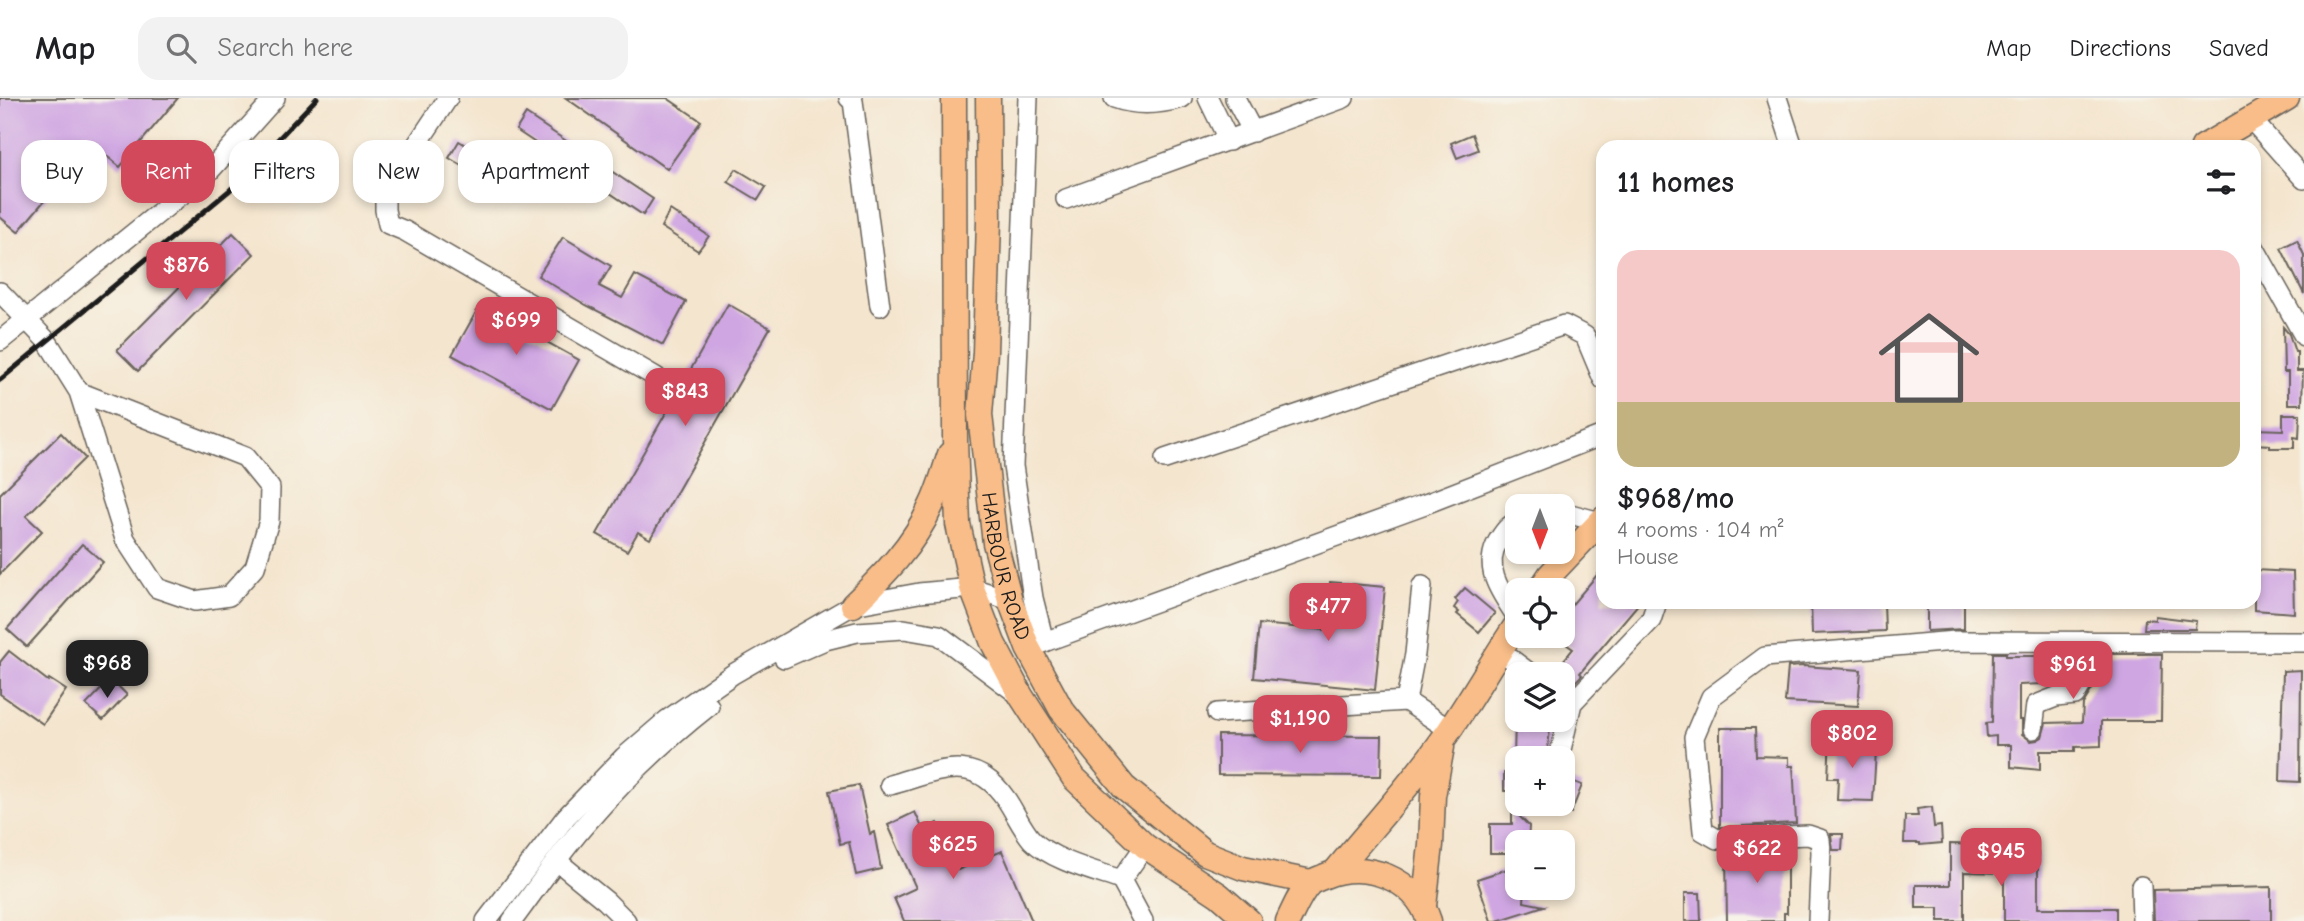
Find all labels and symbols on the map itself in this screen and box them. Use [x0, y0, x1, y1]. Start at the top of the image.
pin: $876 [145, 242, 227, 302]
pin: $699 [475, 298, 557, 357]
pin: $843 [644, 368, 726, 428]
street label: HARBOUR ROAD [977, 491, 1036, 643]
north arrow [1505, 494, 1575, 564]
pin: $477 [1287, 584, 1369, 643]
pin: $968 [66, 640, 148, 700]
pin: $961 [2032, 642, 2114, 701]
pin: $1,190 [1243, 696, 1357, 755]
pin: $802 [1811, 710, 1893, 770]
pin: $625 [912, 822, 994, 881]
pin: $622 [1716, 826, 1798, 885]
pin: $945 [1960, 828, 2042, 888]

